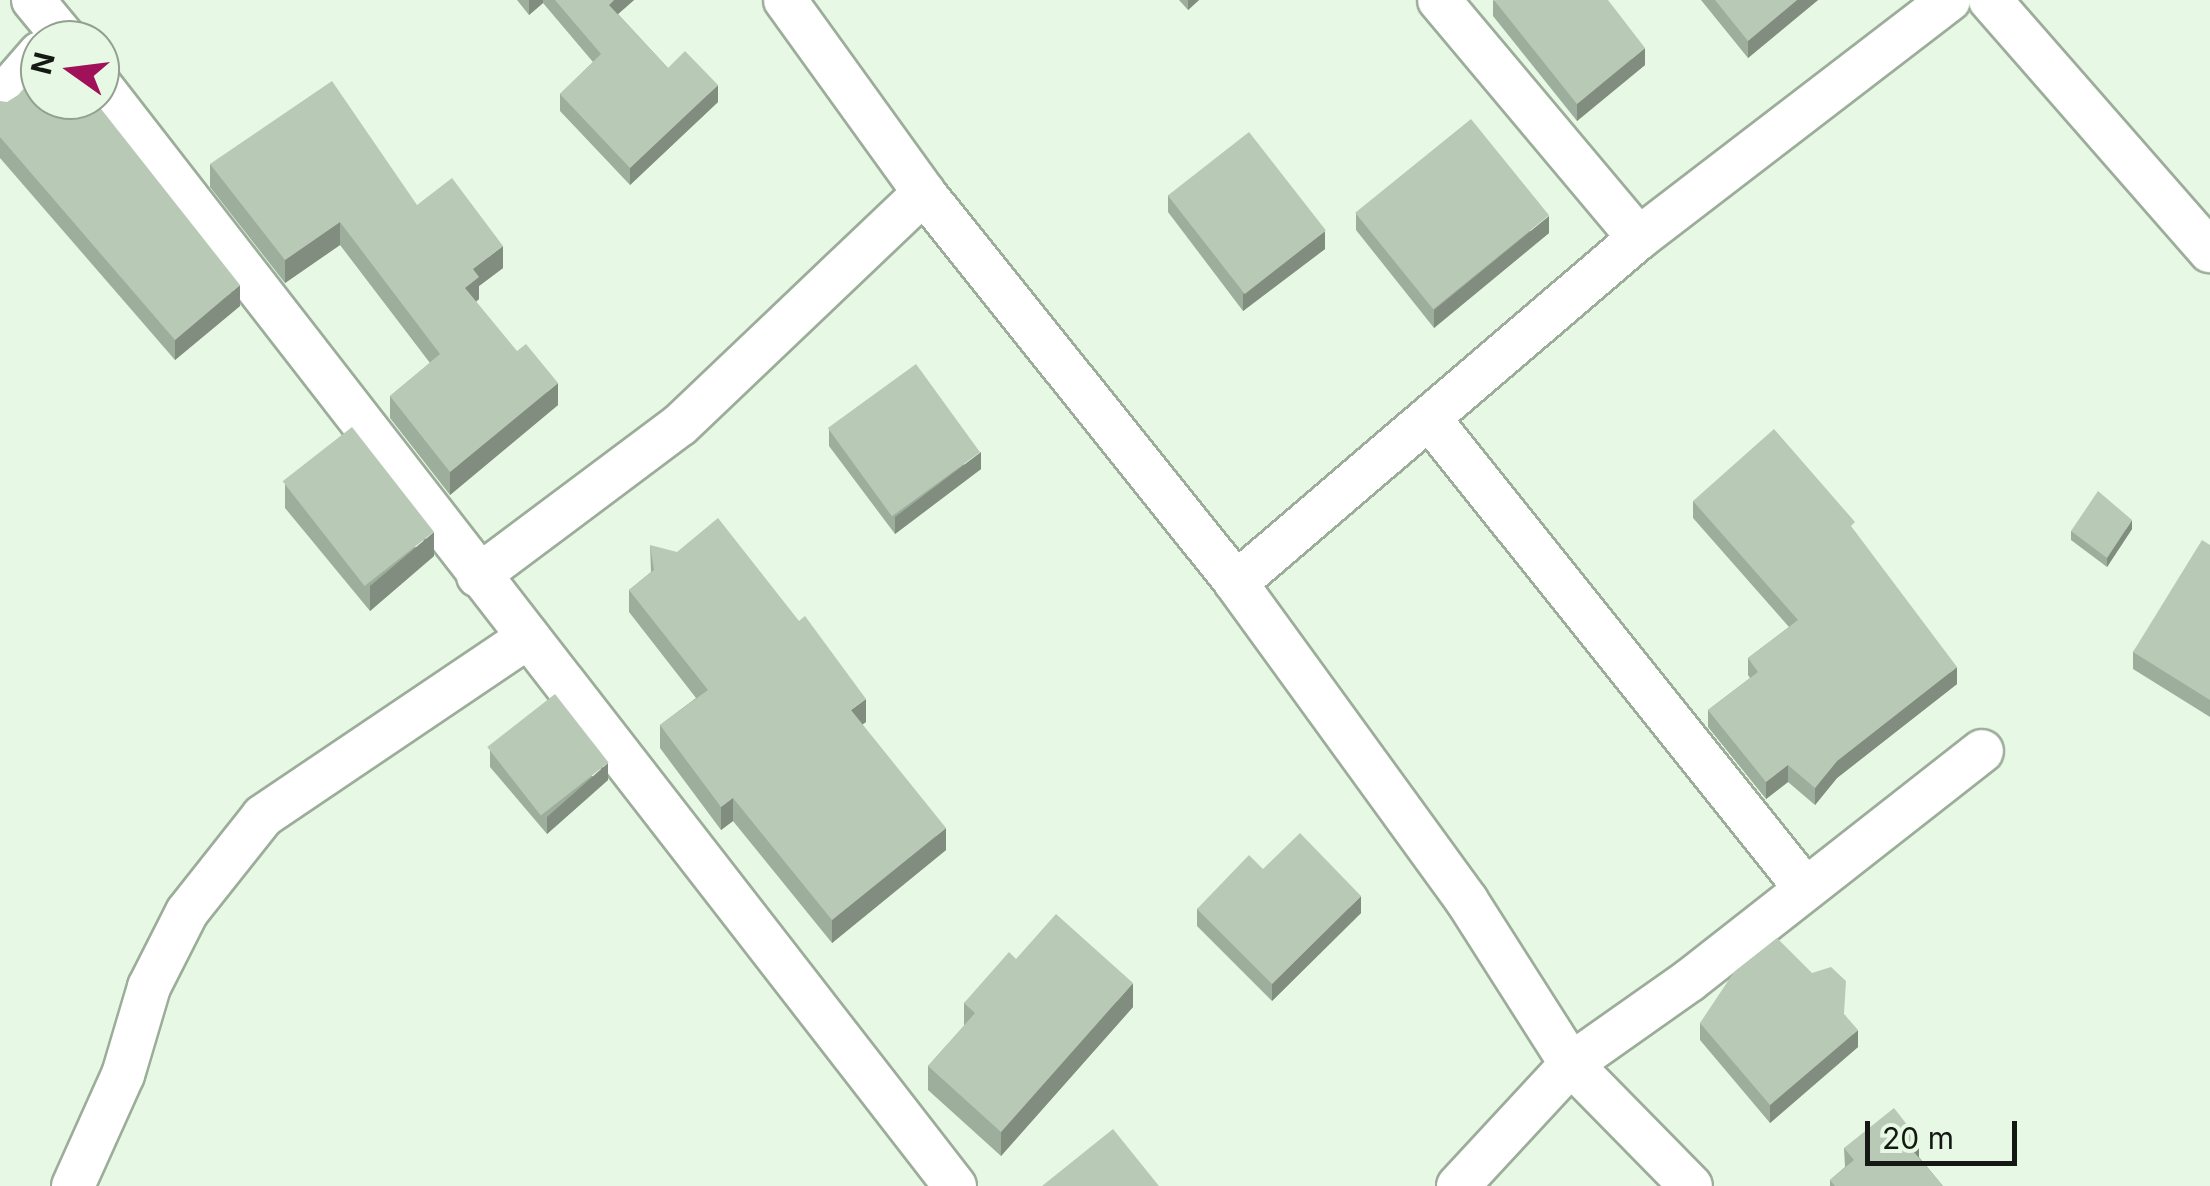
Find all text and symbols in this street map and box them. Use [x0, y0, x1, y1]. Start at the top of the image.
north arrow [20, 20, 120, 120]
text: N [24, 49, 62, 78]
scale bar [1870, 1101, 2022, 1163]
text: 20 m [1882, 1120, 1954, 1156]

